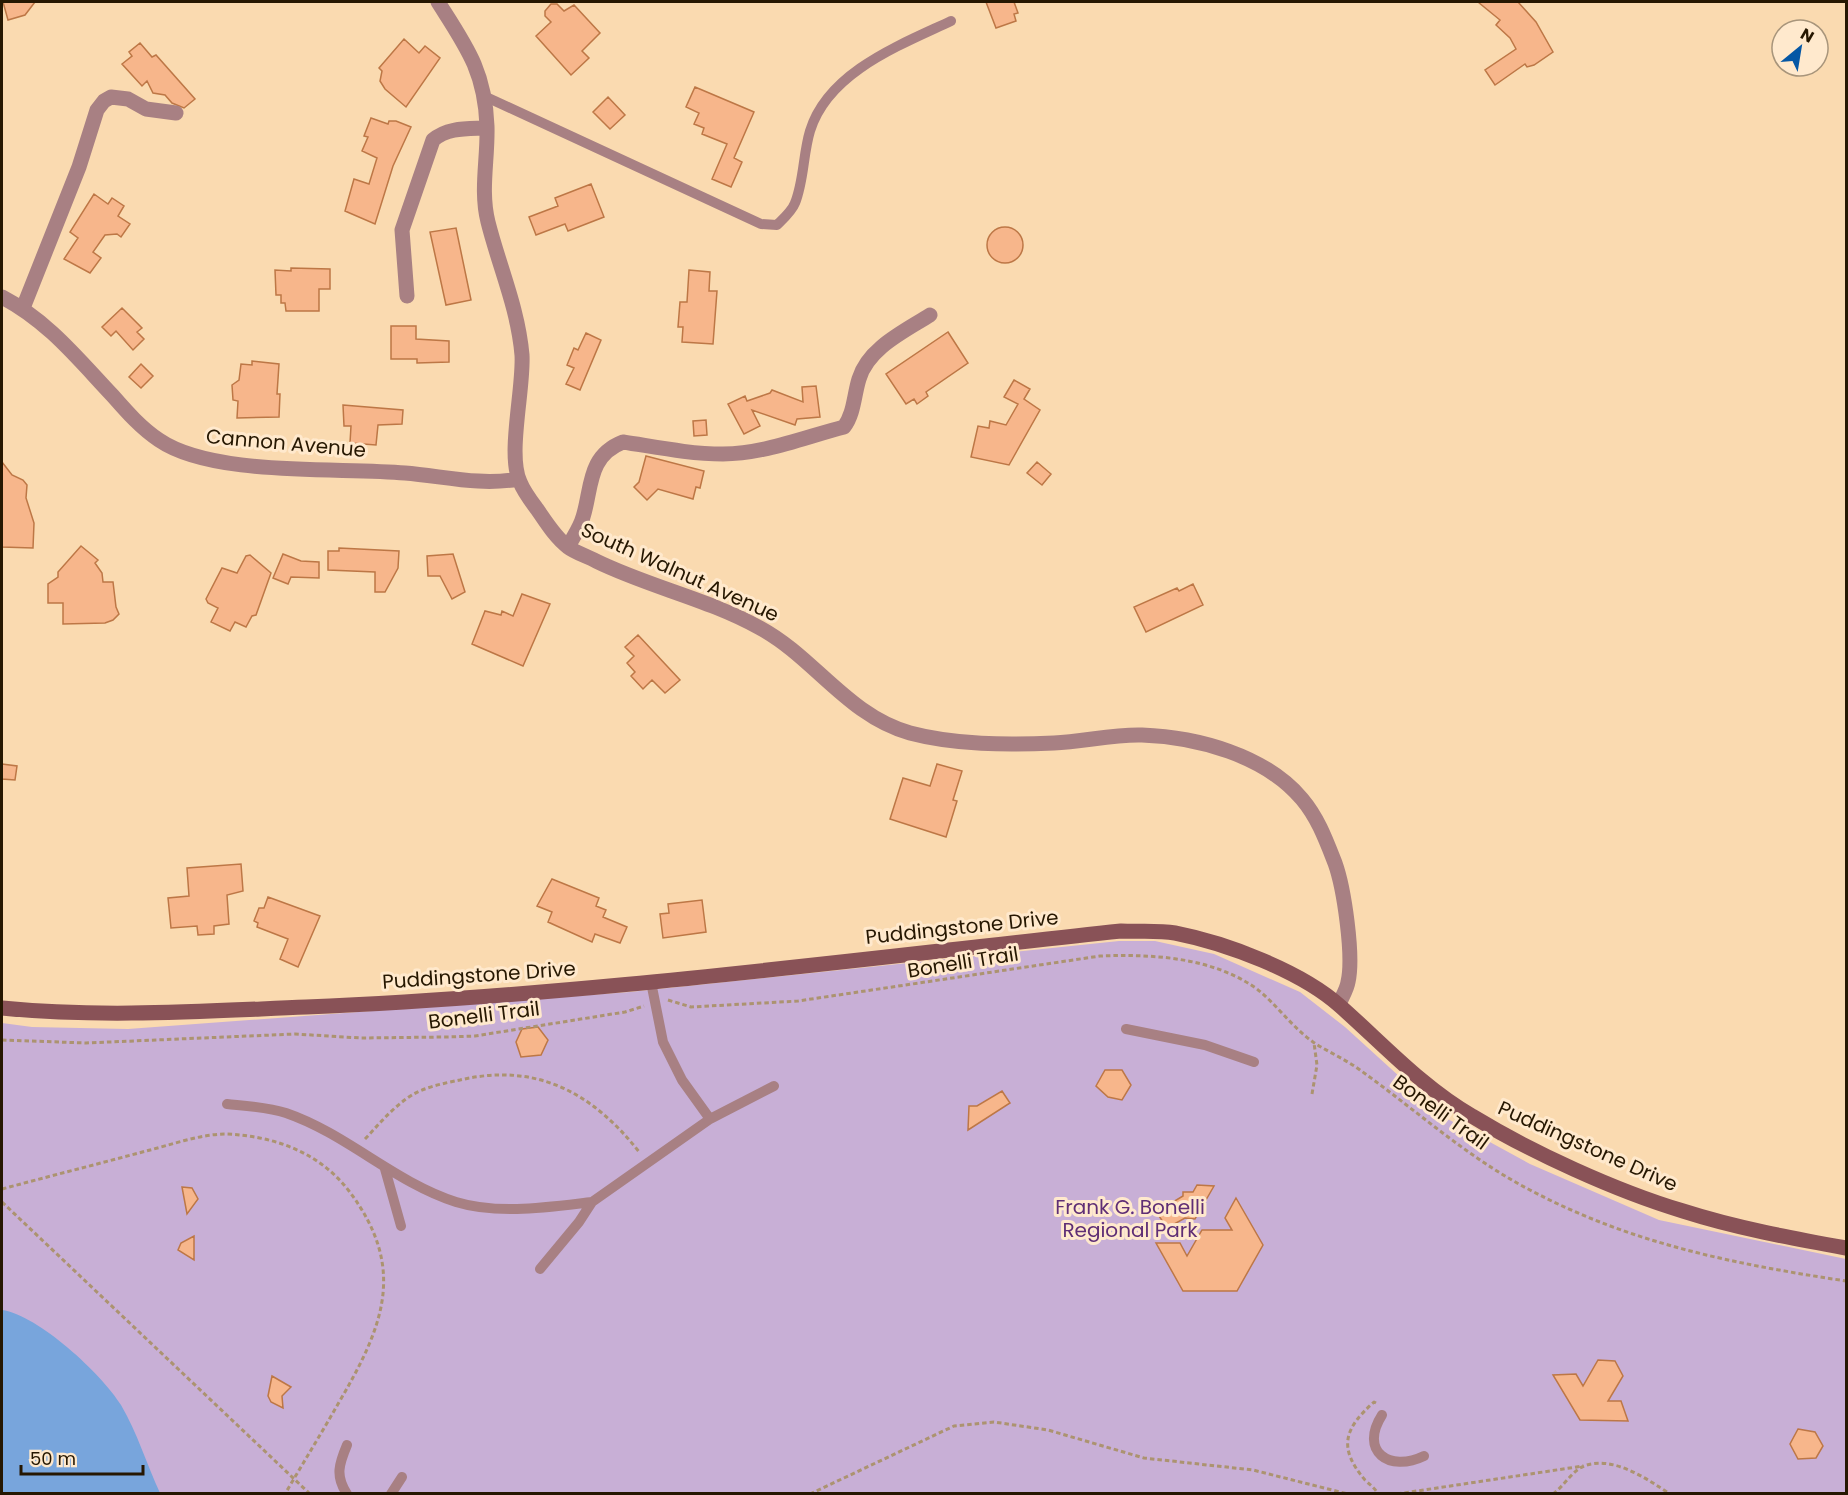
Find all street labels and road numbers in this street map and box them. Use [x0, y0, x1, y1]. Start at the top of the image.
street label: Cannon Avenue [205, 422, 367, 464]
street label: South Walnut Avenue [577, 516, 783, 628]
street label: Puddingstone Drive [864, 903, 1060, 951]
street label: Bonelli Trail [905, 939, 1021, 985]
street label: Puddingstone Drive [381, 954, 577, 996]
street label: Bonelli Trail [427, 994, 541, 1036]
street label: Bonelli Trail [1387, 1068, 1495, 1156]
street label: Puddingstone Drive [1494, 1094, 1682, 1198]

